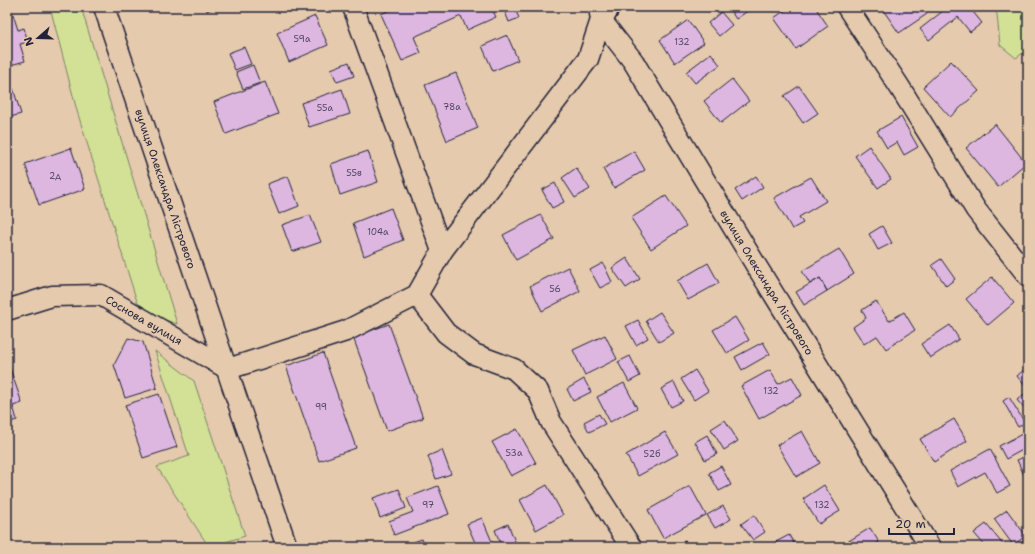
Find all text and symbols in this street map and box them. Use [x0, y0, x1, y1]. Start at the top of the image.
north arrow [18, 18, 58, 58]
house number: 59а [294, 33, 311, 45]
text: N [20, 34, 38, 48]
house number: 132 [674, 36, 690, 48]
house number: 78а [443, 101, 461, 113]
house number: 55а [317, 102, 334, 114]
street label: вулиця Олександра Лістрового [131, 107, 199, 271]
house number: 55в [346, 167, 362, 179]
house number: 2д [49, 170, 61, 182]
street label: вулиця Олександра Лістрового [716, 207, 817, 358]
house number: 104а [367, 226, 389, 238]
house number: 56 [549, 283, 561, 295]
street label: Соснова вулиця [103, 292, 185, 349]
house number: 132 [763, 385, 779, 397]
house number: 99 [315, 401, 327, 413]
house number: 53а [506, 447, 523, 459]
house number: 52б [644, 448, 661, 460]
house number: 97 [422, 499, 434, 511]
house number: 132 [814, 499, 830, 511]
scale bar [889, 510, 954, 536]
text: 20 m [895, 516, 926, 532]

